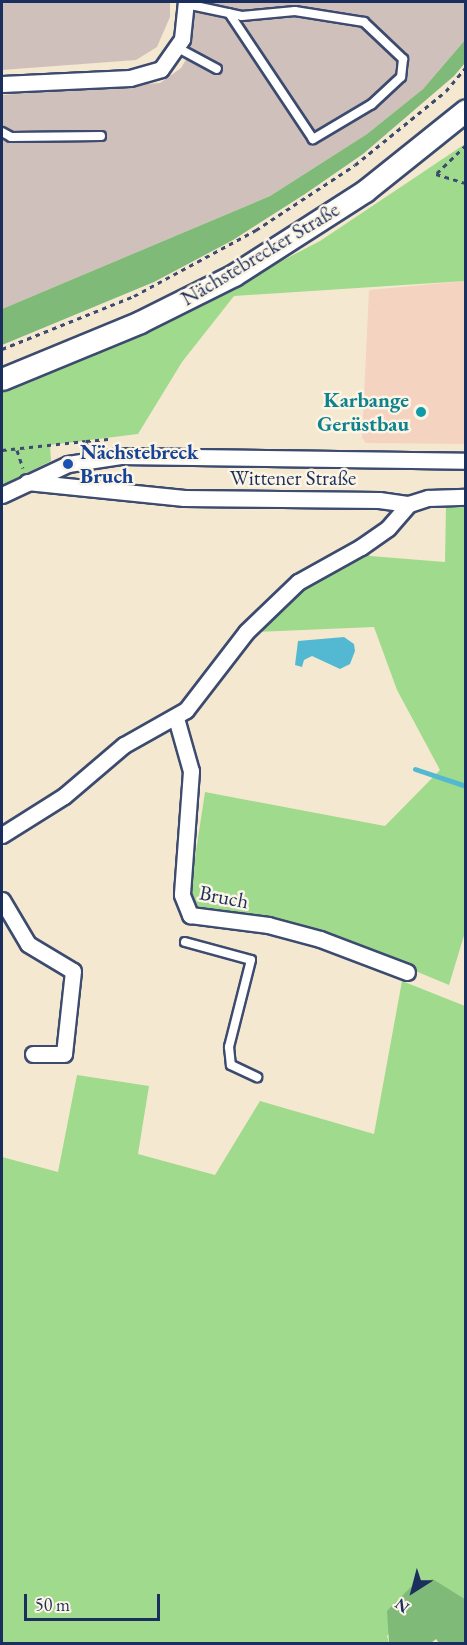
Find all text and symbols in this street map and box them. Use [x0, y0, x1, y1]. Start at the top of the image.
street label: Nächstebrecker Straße [176, 197, 344, 311]
place label: Karbange Gerüstbau [317, 387, 409, 437]
marker: Karbange Gerüstbau [414, 405, 428, 419]
place label: Nächstebreck Bruch [80, 439, 198, 489]
marker: Nächstebreck Bruch [61, 457, 75, 471]
street label: Wittener Straße [230, 465, 356, 491]
street label: Bruch [197, 880, 251, 914]
north arrow [383, 1561, 443, 1621]
scale bar [27, 1582, 164, 1620]
text: 50 m [35, 1593, 70, 1616]
text: N [391, 1594, 414, 1618]

